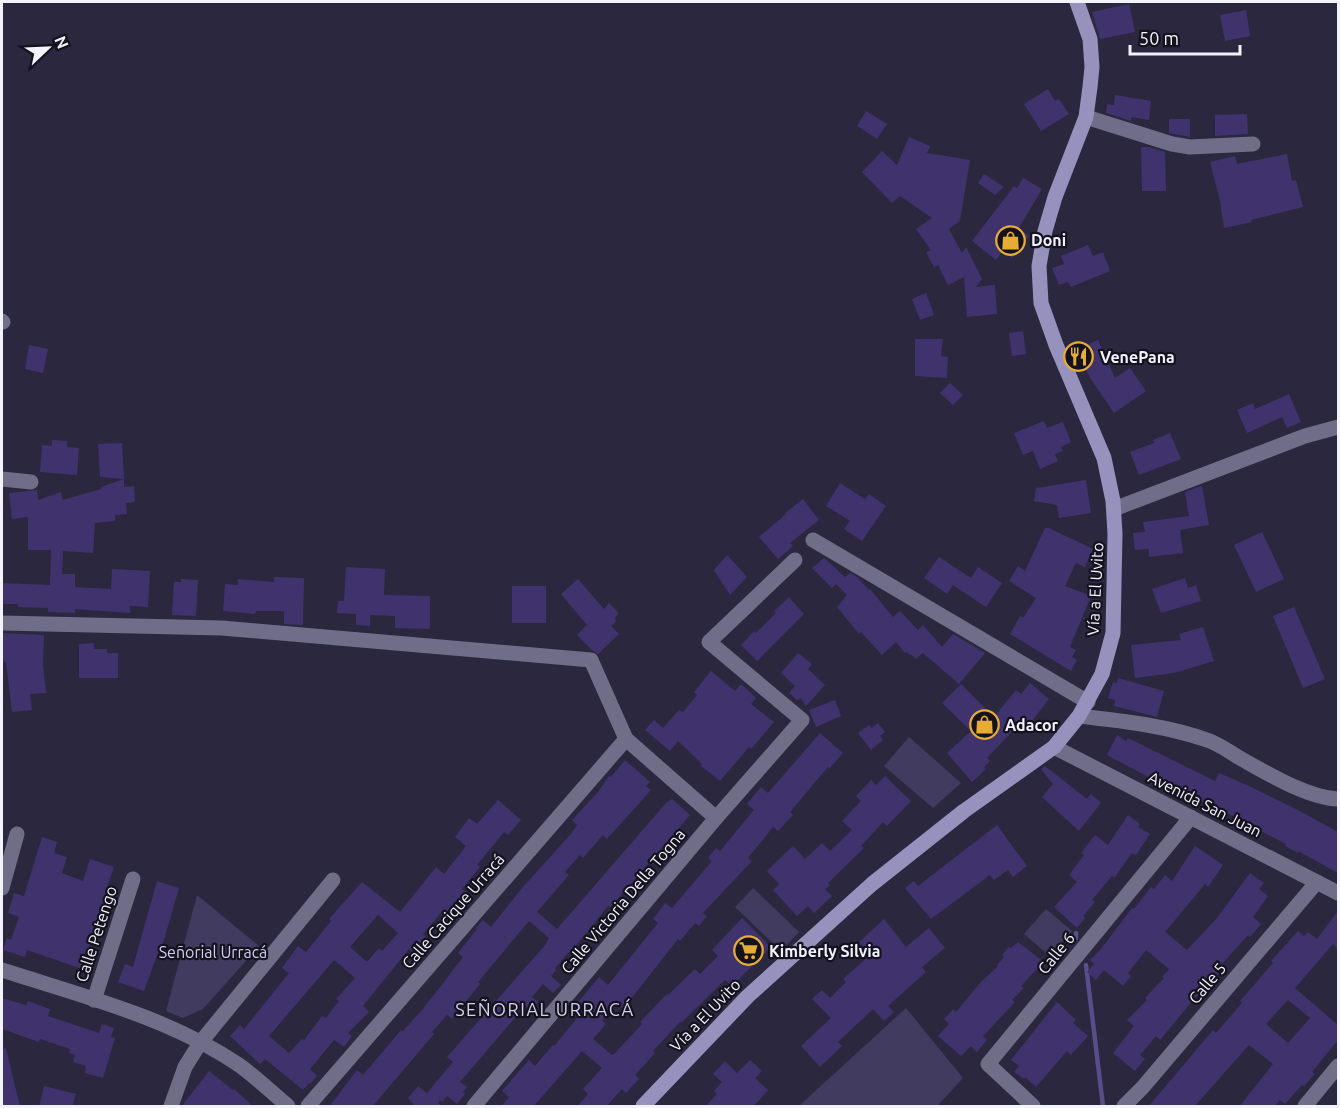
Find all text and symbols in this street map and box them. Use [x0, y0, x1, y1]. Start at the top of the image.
north arrow [18, 18, 78, 78]
scale bar [1130, 18, 1240, 56]
text: 50 m [1139, 28, 1179, 48]
text: N [51, 33, 72, 51]
shop icon: Doni [994, 224, 1026, 256]
place label: Doni [1031, 231, 1066, 249]
restaurant icon: VenePana [1063, 341, 1095, 373]
place label: VenePana [1100, 348, 1175, 366]
street label: Vía a El Uvito [1084, 542, 1106, 636]
shop icon: Adacor [968, 709, 1000, 741]
place label: Adacor [1005, 716, 1059, 734]
street label: Avenida San Juan [1145, 768, 1265, 840]
street label: Calle Victoria Della Togna [557, 825, 689, 977]
street label: Calle Cacique Urracá [398, 850, 508, 972]
street label: Calle Petengo [72, 884, 120, 984]
street label: Calle 6 [1034, 929, 1078, 977]
supermarket icon: Kimberly Silvia [732, 935, 764, 967]
place label: Kimberly Silvia [769, 942, 880, 960]
park label: Señorial Urracá [159, 943, 267, 961]
street label: Calle 5 [1185, 959, 1229, 1007]
street label: Vía a El Uvito [666, 975, 744, 1055]
district label: SEÑORIAL URRACÁ [455, 998, 635, 1019]

